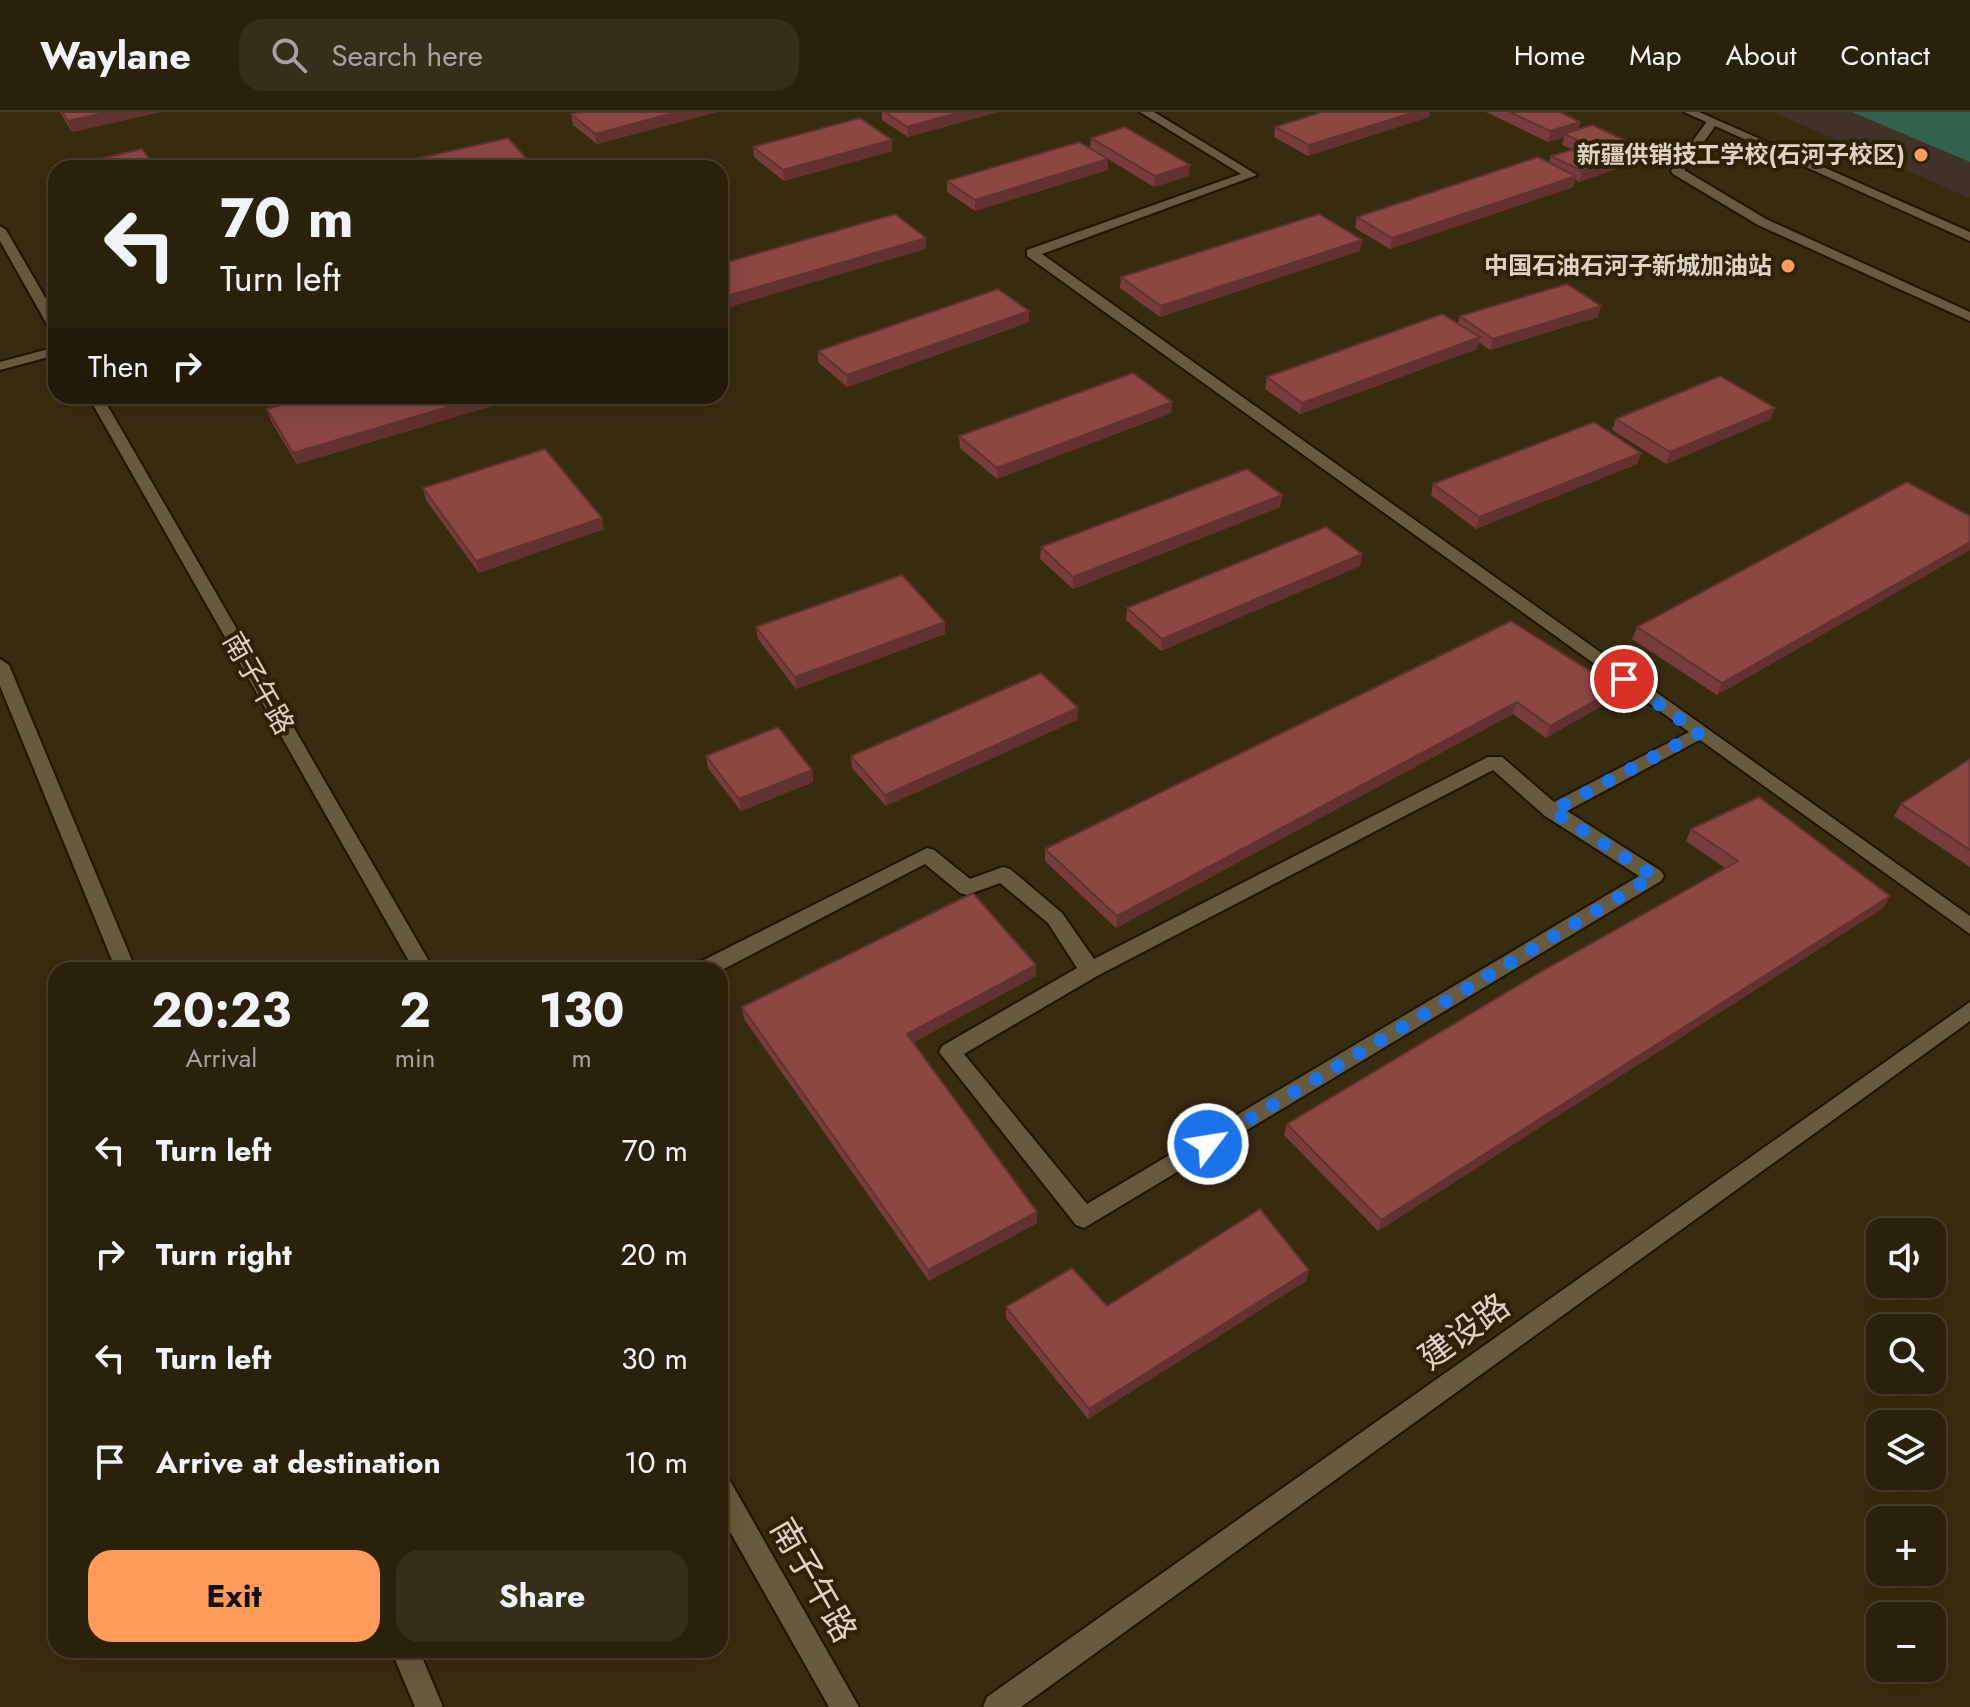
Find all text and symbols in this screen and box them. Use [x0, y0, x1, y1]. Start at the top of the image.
search box [239, 19, 799, 91]
text: Waylane [40, 28, 191, 83]
icon: search [267, 33, 311, 77]
text: Search here [331, 34, 483, 77]
text: Home [1514, 35, 1585, 76]
text: Map [1629, 35, 1681, 76]
text: About [1725, 35, 1797, 76]
text: Contact [1841, 35, 1930, 76]
place label: 新疆供销技工学校(石河子校区) [1577, 137, 1905, 172]
marker: 新疆供销技工学校(石河子校区) [1912, 146, 1930, 164]
text: 70 m [220, 177, 354, 258]
icon: left [88, 192, 192, 296]
place label: 中国石油石河子新城加油站 [1484, 248, 1772, 283]
text: Turn left [220, 252, 341, 304]
marker: 中国石油石河子新城加油站 [1779, 257, 1797, 275]
icon: right [165, 344, 209, 388]
text: Then [88, 345, 149, 388]
street label: 南子午路 [213, 624, 304, 742]
pin [1590, 645, 1658, 713]
icon: arrive [1602, 657, 1646, 701]
text: 20:23 [151, 976, 291, 1045]
text: 2 [399, 976, 431, 1045]
text: 130 [539, 976, 625, 1045]
text: Arrival [185, 1039, 257, 1077]
text: min [395, 1039, 435, 1077]
text: m [572, 1039, 592, 1077]
position arrow [1166, 1102, 1250, 1186]
icon: left [88, 1128, 132, 1172]
text: Turn left [156, 1129, 271, 1172]
text: 70 m [622, 1129, 688, 1172]
map controls [1866, 1218, 1946, 1682]
button: sound [1866, 1218, 1946, 1298]
icon: right [88, 1232, 132, 1276]
text: Turn right [156, 1233, 292, 1276]
text: 20 m [621, 1233, 688, 1276]
street label: 建设路 [1409, 1282, 1520, 1381]
button: search [1866, 1314, 1946, 1394]
icon: left [88, 1336, 132, 1380]
text: Turn left [156, 1337, 271, 1380]
text: 30 m [621, 1337, 688, 1380]
button: layers [1866, 1410, 1946, 1490]
icon: arrive [88, 1440, 132, 1484]
text: Arrive at destination [156, 1441, 441, 1484]
text: 10 m [624, 1441, 688, 1484]
button: + [1866, 1506, 1946, 1586]
street label: 南子午路 [758, 1509, 869, 1651]
button: Exit [88, 1550, 380, 1642]
button: Share [396, 1550, 688, 1642]
button: − [1866, 1602, 1946, 1682]

